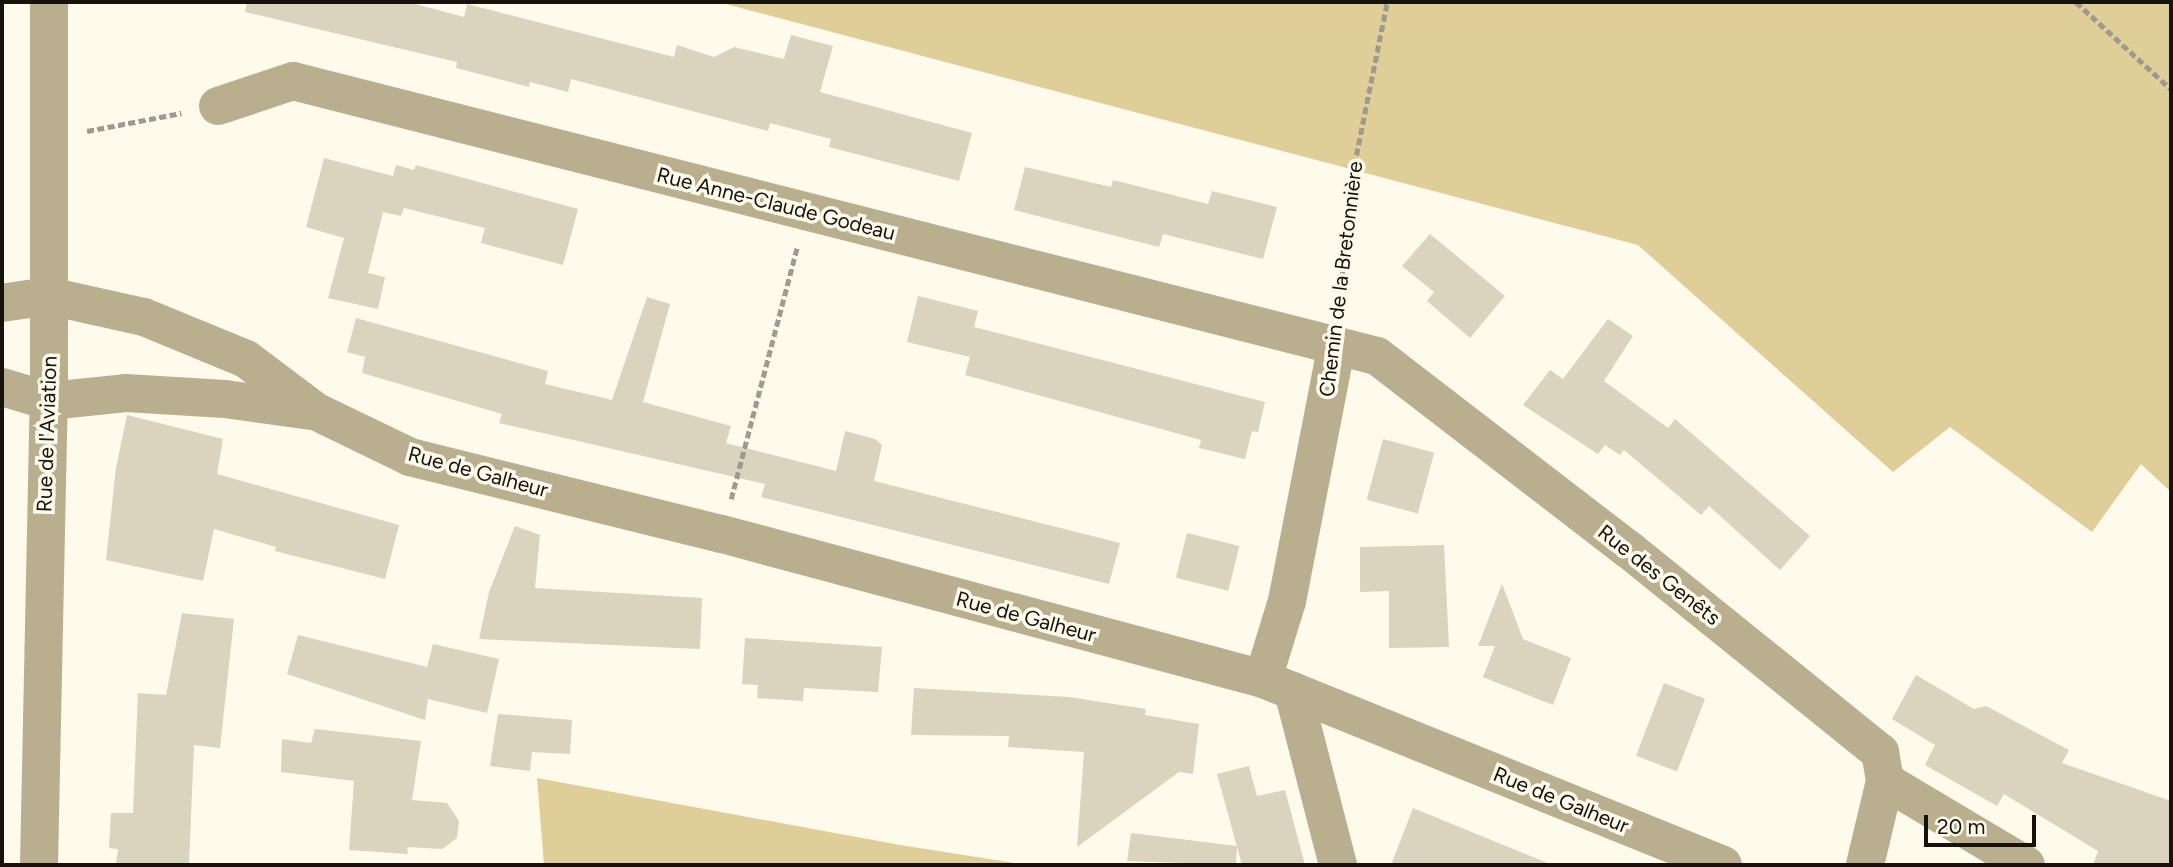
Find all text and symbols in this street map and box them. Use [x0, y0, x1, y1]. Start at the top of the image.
street label: Chemin de la Bretonnière [1314, 160, 1368, 398]
street label: Rue Anne-Claude Godeau [654, 162, 898, 246]
street label: Rue de l'Aviation [32, 355, 62, 513]
street label: Rue de Galheur [405, 441, 551, 503]
street label: Rue des Genêts [1593, 519, 1725, 631]
street label: Rue de Galheur [953, 586, 1099, 648]
street label: Rue de Galheur [1490, 761, 1632, 839]
scale bar [1928, 800, 2040, 844]
text: 20 m [1937, 814, 1985, 839]

